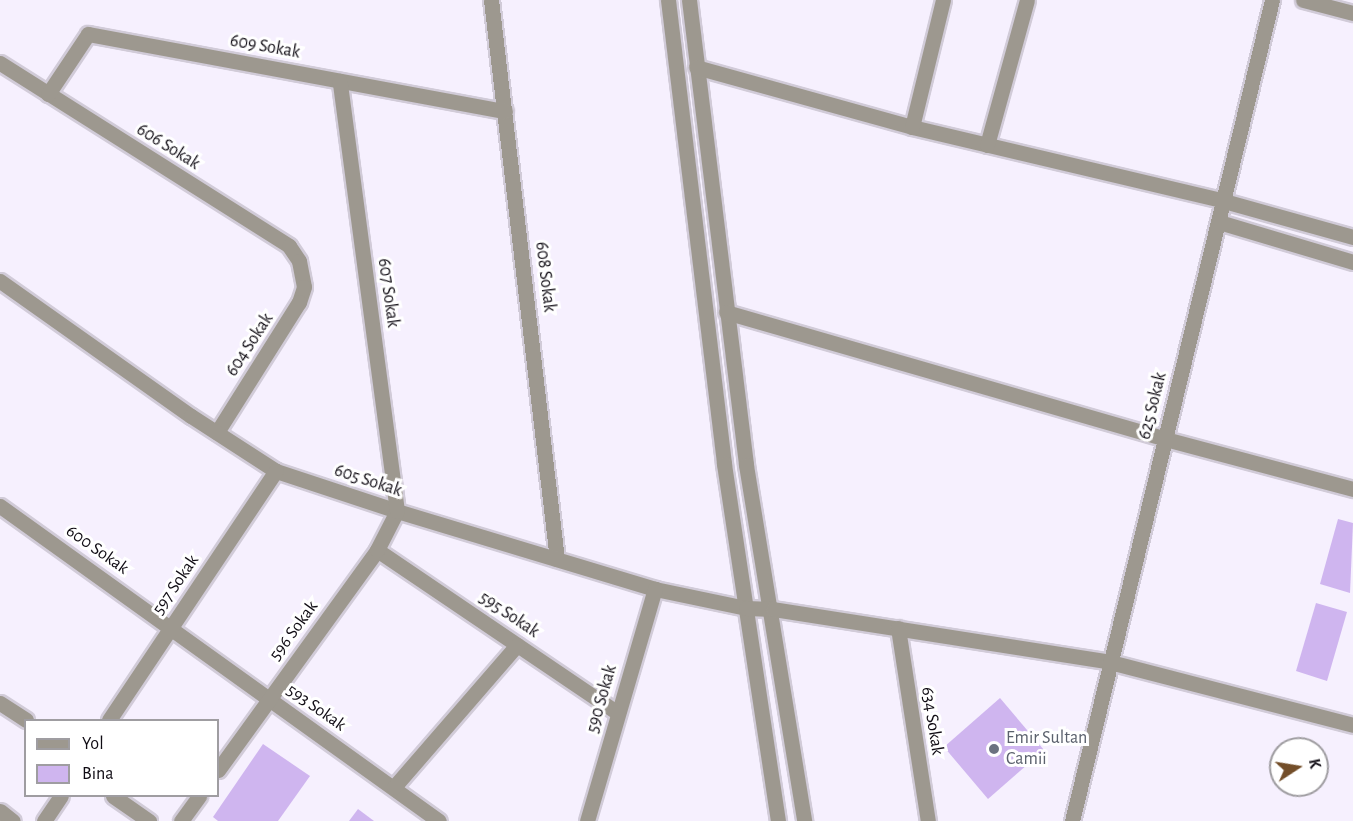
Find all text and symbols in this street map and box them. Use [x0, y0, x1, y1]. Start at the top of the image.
street label: 609 Sokak [228, 30, 302, 64]
street label: 606 Sokak [132, 119, 204, 175]
street label: 608 Sokak [530, 241, 560, 313]
street label: 607 Sokak [372, 257, 404, 329]
street label: 604 Sokak [222, 309, 278, 381]
street label: 625 Sokak [1134, 370, 1172, 442]
street label: 605 Sokak [331, 460, 405, 502]
street label: 600 Sokak [61, 521, 133, 579]
street label: 597 Sokak [148, 551, 204, 619]
street label: 595 Sokak [475, 587, 543, 643]
street label: 596 Sokak [265, 597, 323, 665]
street label: 590 Sokak [582, 662, 622, 736]
street label: 593 Sokak [282, 680, 350, 736]
street label: 634 Sokak [916, 685, 948, 757]
legend [24, 719, 219, 797]
place label: Emir Sultan Camii [1006, 728, 1087, 771]
text: Yol [82, 735, 104, 753]
north arrow [1269, 737, 1329, 797]
marker: Emir Sultan Camii [987, 742, 1001, 756]
text: K [1306, 757, 1323, 770]
text: Bina [82, 765, 114, 783]

